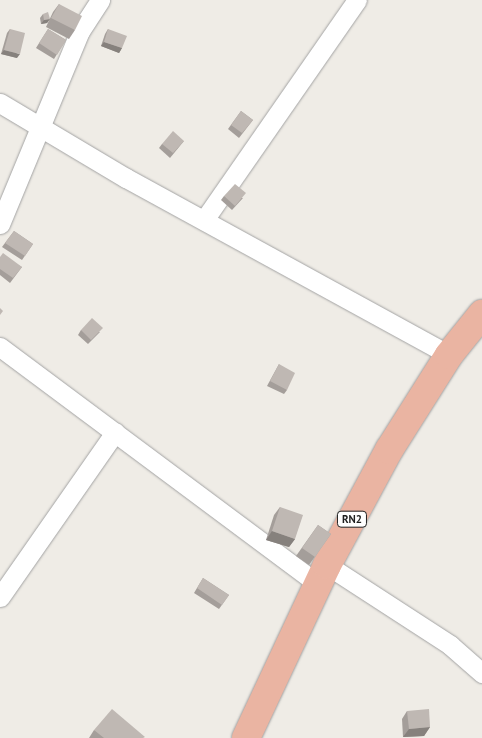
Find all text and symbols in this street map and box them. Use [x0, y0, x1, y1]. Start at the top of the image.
road number: RN2 [336, 510, 368, 528]

